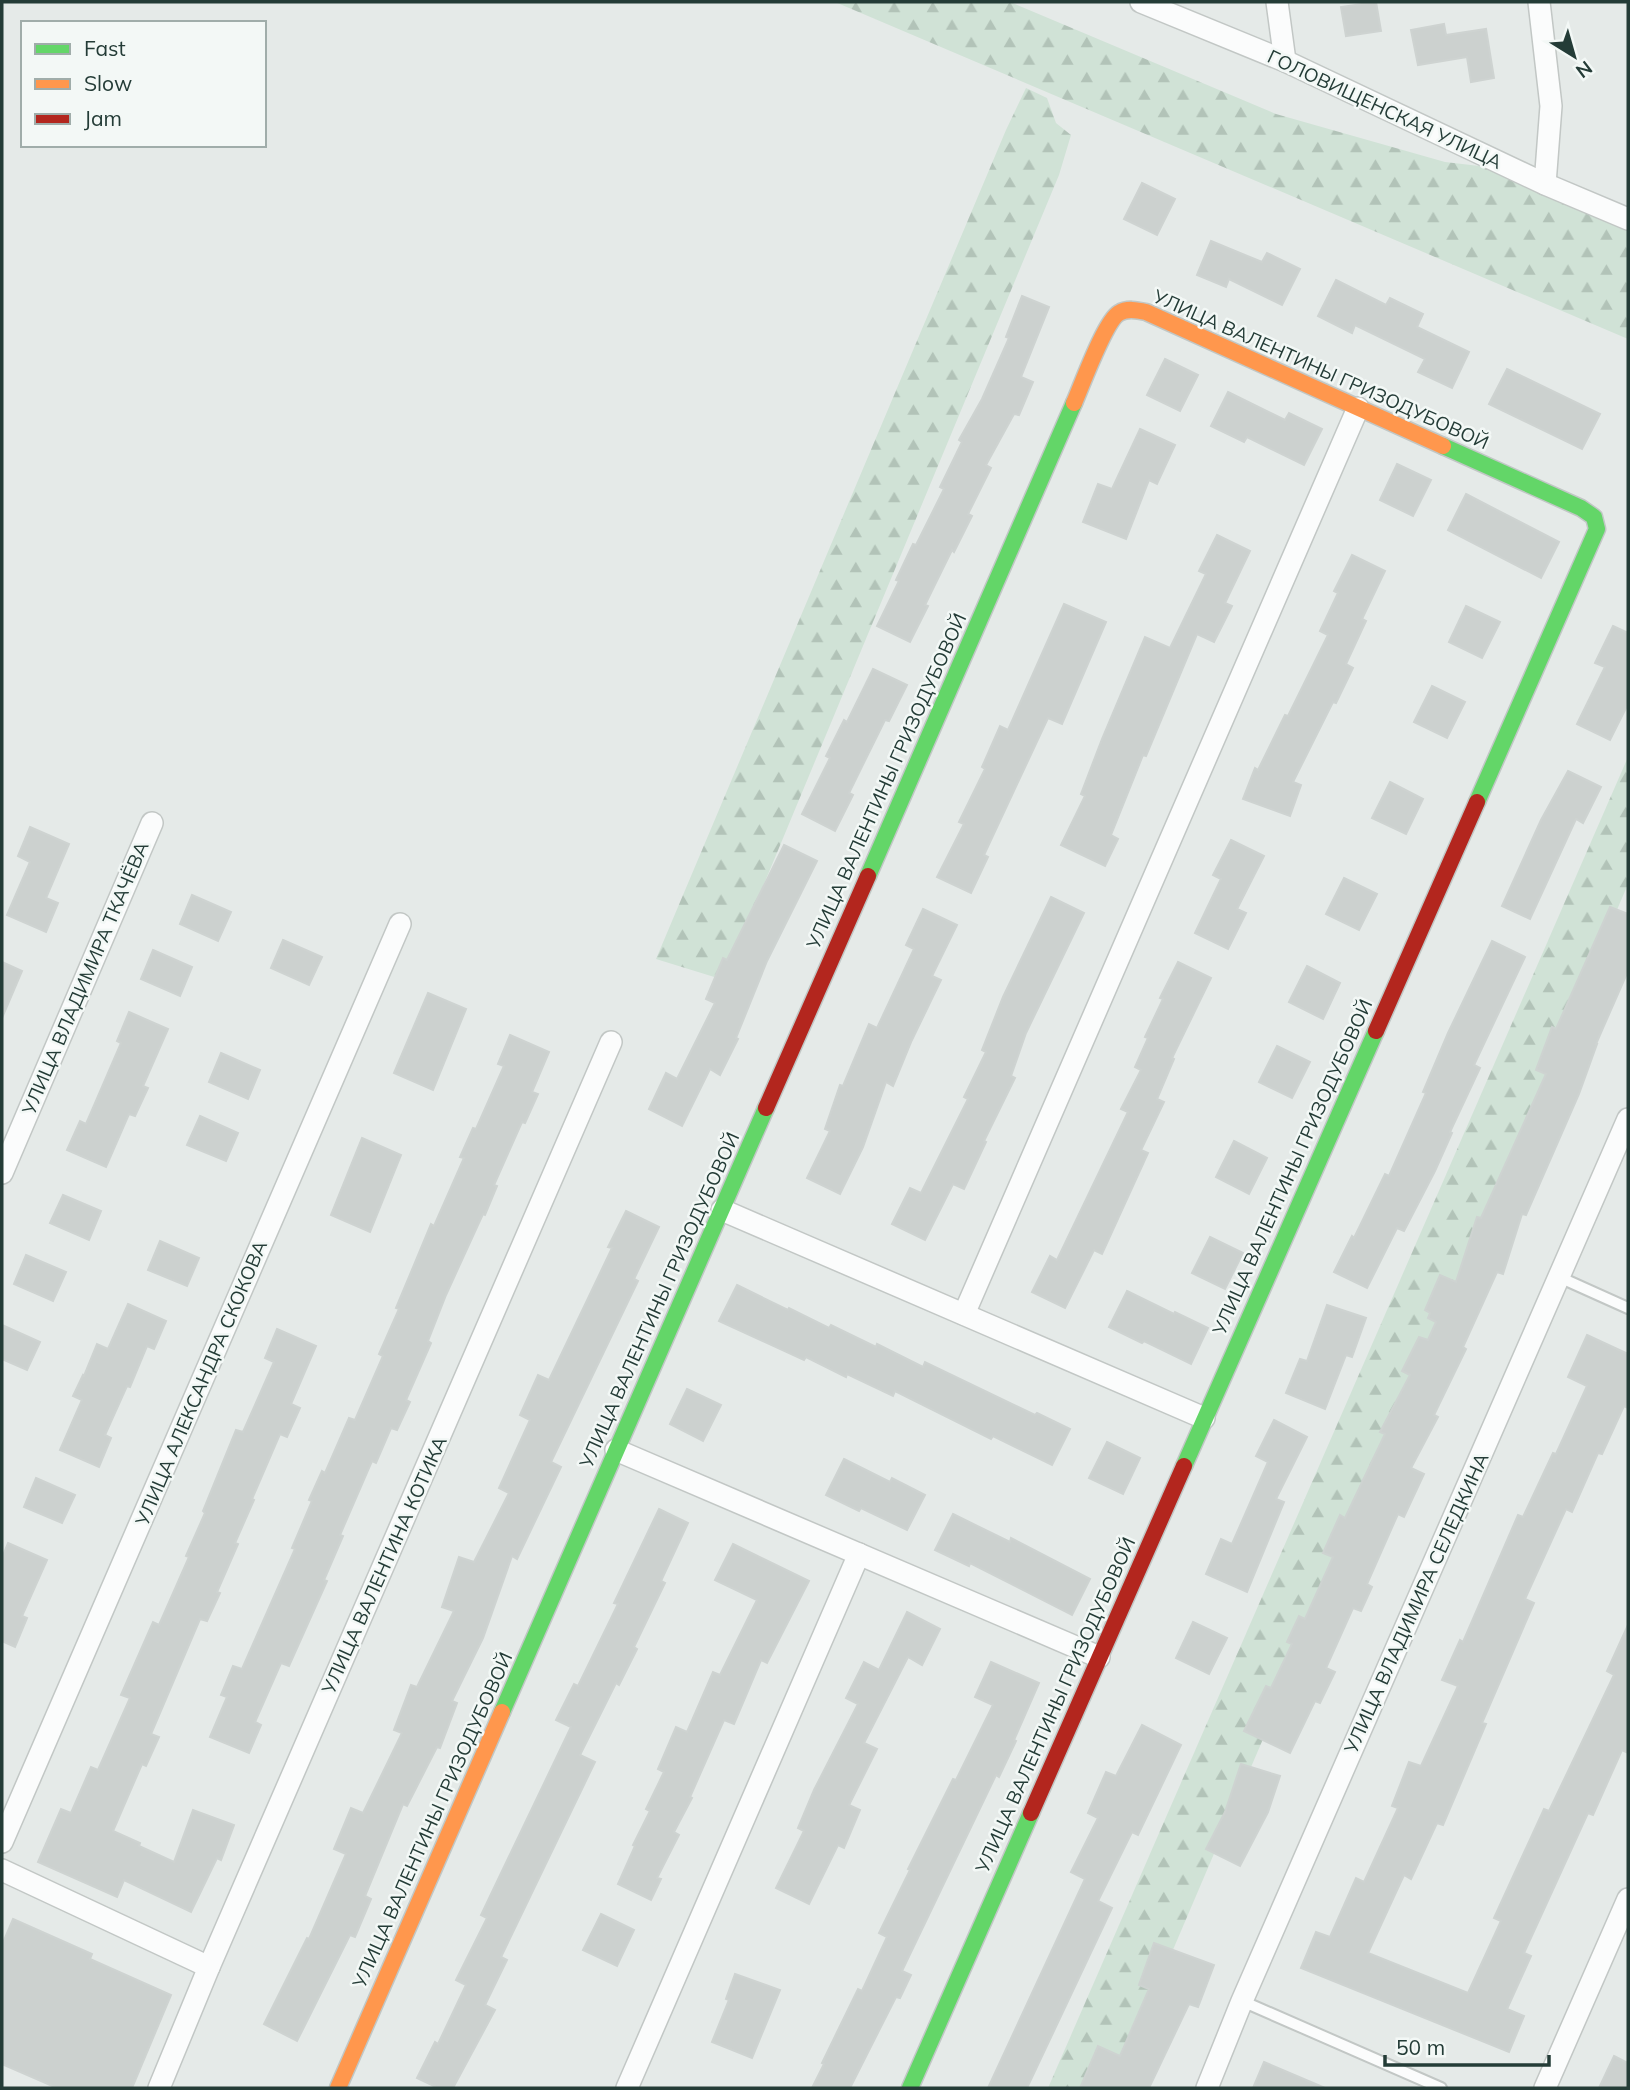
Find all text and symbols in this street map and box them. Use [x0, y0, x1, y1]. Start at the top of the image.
legend [21, 21, 266, 147]
north arrow [1539, 21, 1609, 91]
text: Fast [84, 35, 126, 61]
street label: ГОЛОВИЩЕНСКАЯ УЛИЦА [1264, 44, 1506, 174]
text: N [1571, 56, 1597, 83]
text: Slow [84, 70, 132, 96]
text: Jam [84, 105, 122, 131]
street label: УЛИЦА ВАЛЕНТИНЫ ГРИЗОДУБОВОЙ [1148, 283, 1493, 454]
street label: УЛИЦА ВАЛЕНТИНЫ ГРИЗОДУБОВОЙ [800, 609, 971, 954]
street label: УЛИЦА ВЛАДИМИРА ТКАЧЁВА [16, 838, 154, 1119]
street label: УЛИЦА ВАЛЕНТИНЫ ГРИЗОДУБОВОЙ [1206, 995, 1377, 1340]
street label: УЛИЦА ВАЛЕНТИНЫ ГРИЗОДУБОВОЙ [573, 1128, 744, 1473]
street label: УЛИЦА АЛЕКСАНДРА СКОКОВА [129, 1237, 272, 1530]
street label: УЛИЦА ВАЛЕНТИНА КОТИКА [316, 1432, 452, 1698]
street label: УЛИЦА ВЛАДИМИРА СЕЛЕДКИНА [1338, 1449, 1493, 1758]
street label: УЛИЦА ВАЛЕНТИНЫ ГРИЗОДУБОВОЙ [969, 1533, 1140, 1878]
street label: УЛИЦА ВАЛЕНТИНЫ ГРИЗОДУБОВОЙ [346, 1648, 517, 1993]
scale bar [1385, 2024, 1550, 2068]
text: 50 m [1396, 2034, 1445, 2060]

